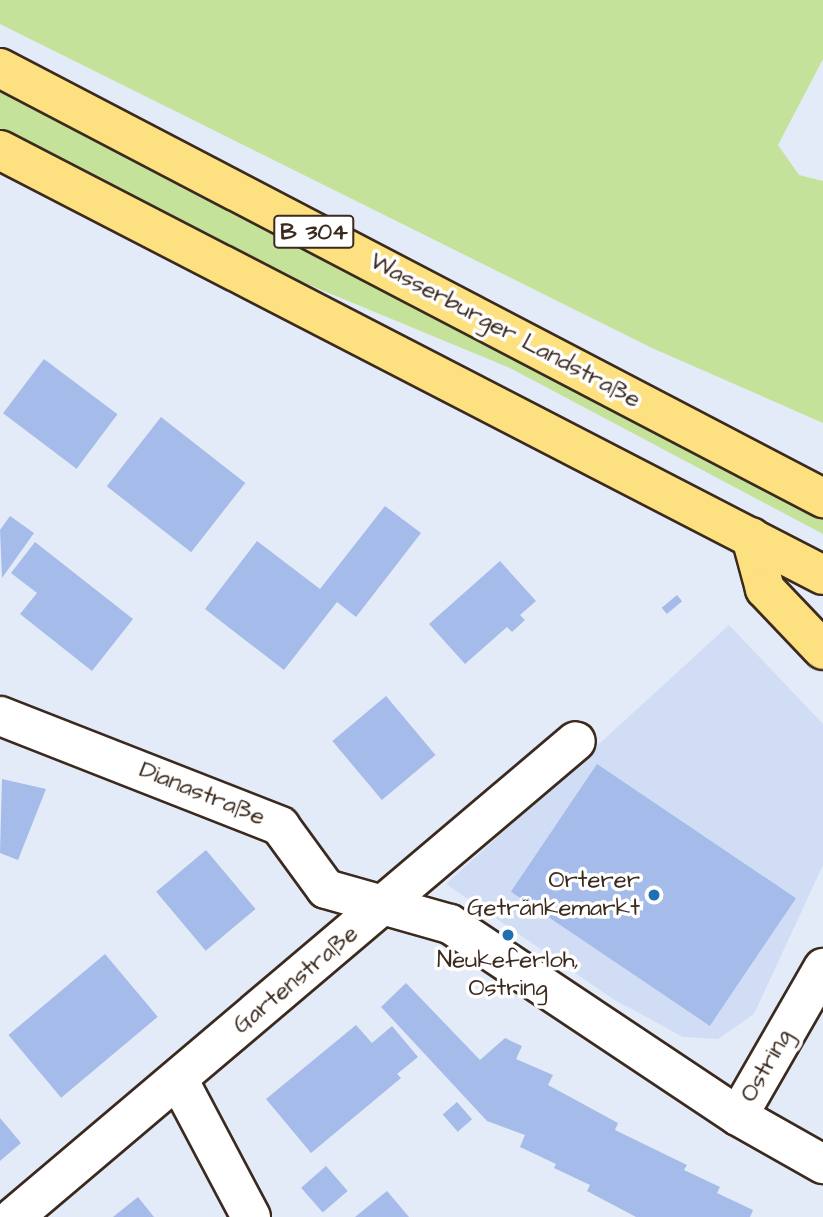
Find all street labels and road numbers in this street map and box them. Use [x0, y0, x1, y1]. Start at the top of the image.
road number: B 304 [272, 213, 356, 252]
street label: Wasserburger Landstraße [365, 247, 645, 415]
street label: Dianastraße [135, 756, 269, 832]
street label: Gartenstraße [228, 919, 364, 1041]
street label: Ostring [735, 1025, 799, 1107]

